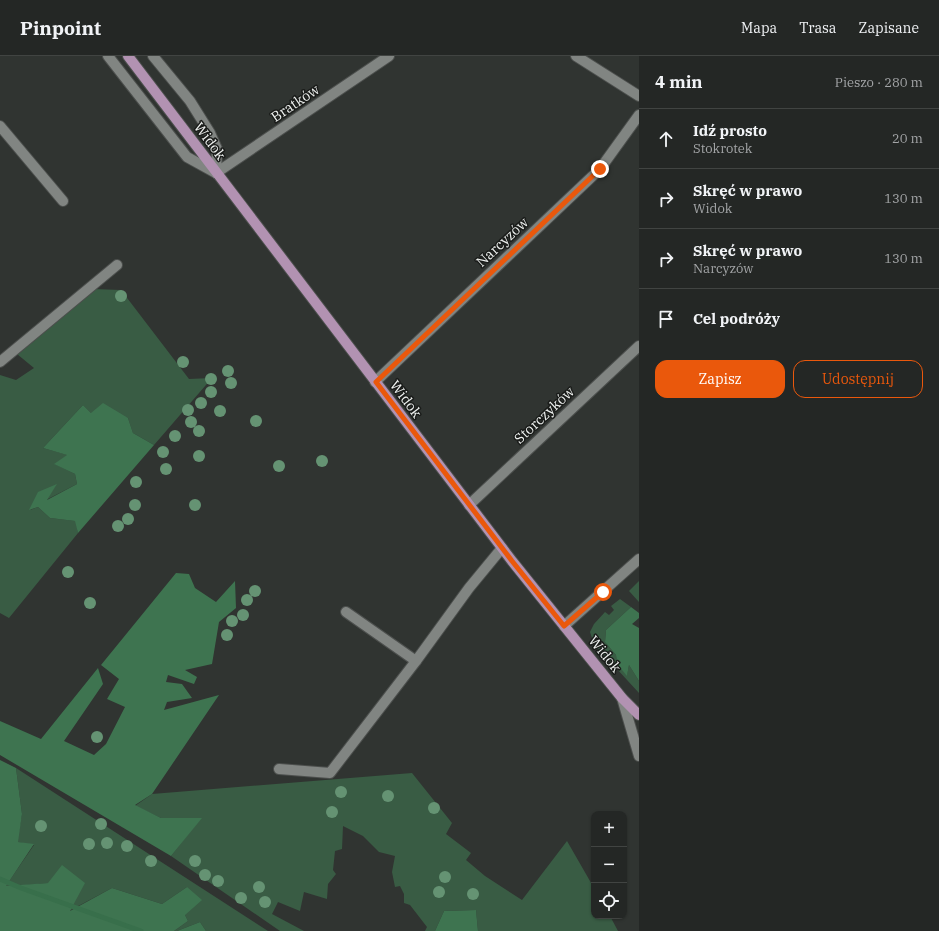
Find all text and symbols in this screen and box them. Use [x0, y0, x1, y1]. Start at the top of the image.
text: Pinpoint [20, 16, 101, 40]
text: Mapa [741, 19, 777, 37]
text: Trasa [799, 19, 837, 37]
text: Zapisane [859, 19, 919, 37]
text: 4 min [655, 71, 703, 93]
text: Pieszo · 280 m [835, 74, 923, 91]
street label: Bratków [267, 80, 323, 126]
street label: Widok [190, 119, 230, 164]
text: Idź prosto [693, 121, 767, 140]
icon: ahead [655, 128, 677, 150]
text: 20 m [892, 130, 923, 147]
text: Stokrotek [693, 140, 752, 157]
route end [591, 160, 609, 178]
text: Skręć w prawo [693, 181, 802, 200]
icon: right [655, 188, 677, 210]
text: 130 m [884, 190, 923, 207]
text: Widok [693, 200, 732, 217]
street label: Narcyzów [472, 213, 532, 271]
text: Skręć w prawo [693, 241, 802, 260]
icon: right [655, 248, 677, 270]
text: 130 m [884, 250, 923, 267]
text: Narcyzów [693, 260, 753, 277]
icon: arrive [655, 308, 677, 330]
text: Cel podróży [693, 309, 780, 328]
button: Zapisz [655, 360, 785, 398]
button: Udostępnij [793, 360, 923, 398]
street label: Widok [386, 377, 426, 422]
street label: Storczyków [510, 383, 578, 447]
route start [594, 583, 612, 601]
street label: Widok [585, 632, 626, 677]
map controls [591, 811, 627, 919]
button: + [591, 811, 627, 847]
button: − [591, 847, 627, 883]
button: locate [591, 883, 627, 919]

